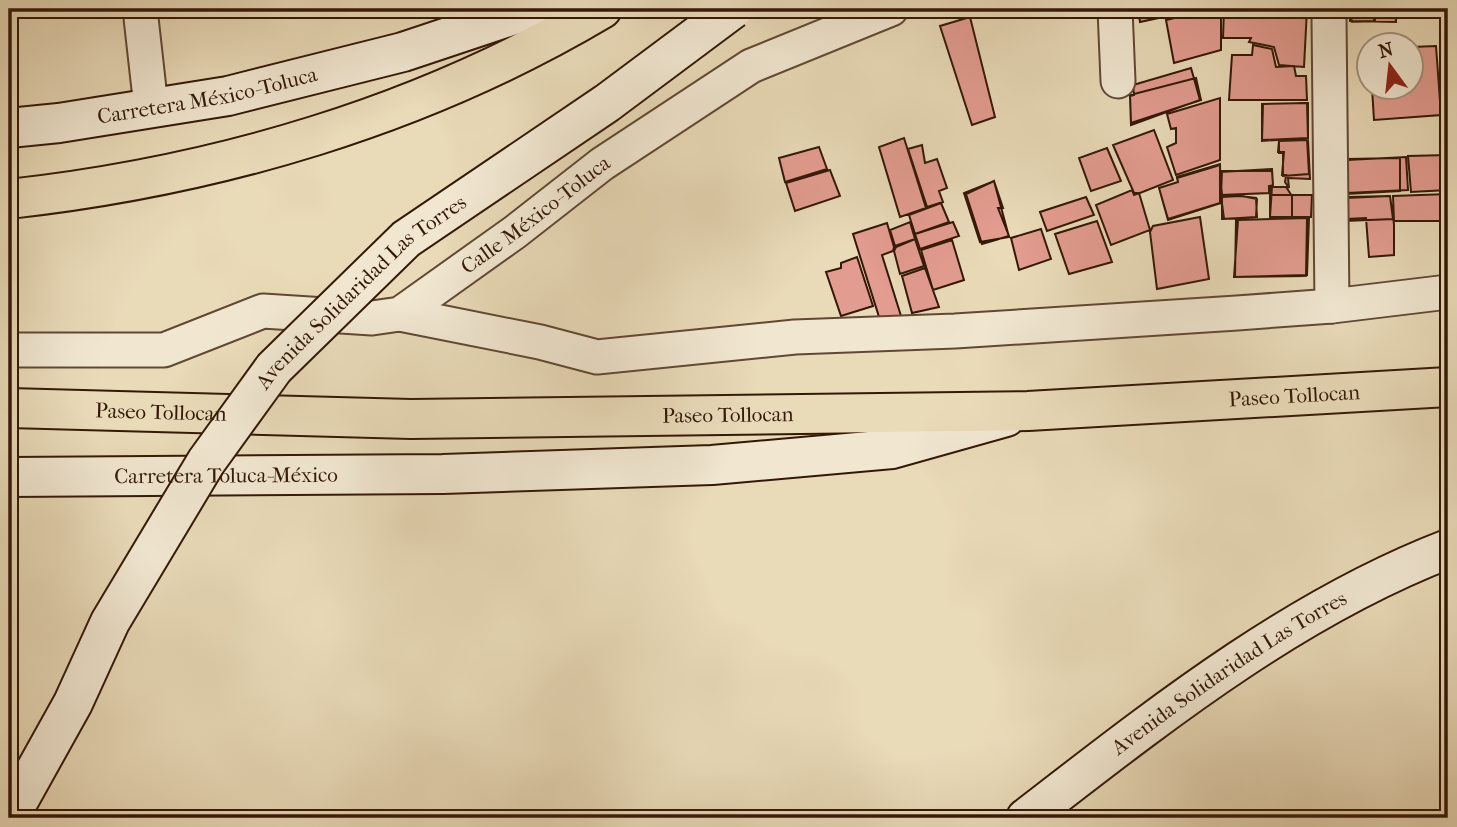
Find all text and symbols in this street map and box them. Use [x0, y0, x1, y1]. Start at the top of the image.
north arrow [1356, 32, 1426, 102]
text: N [1376, 38, 1396, 63]
street label: Carretera México-Toluca [95, 62, 320, 129]
street label: Calle México-Toluca [456, 150, 615, 279]
street label: Avenida Solidaridad Las Torres [250, 190, 471, 394]
street label: Paseo Tollocan [1228, 380, 1361, 412]
street label: Paseo Tollocan [95, 398, 227, 426]
street label: Paseo Tollocan [662, 402, 794, 428]
street label: Carretera Toluca-México [114, 463, 338, 488]
street label: Avenida Solidaridad Las Torres [1106, 586, 1351, 760]

